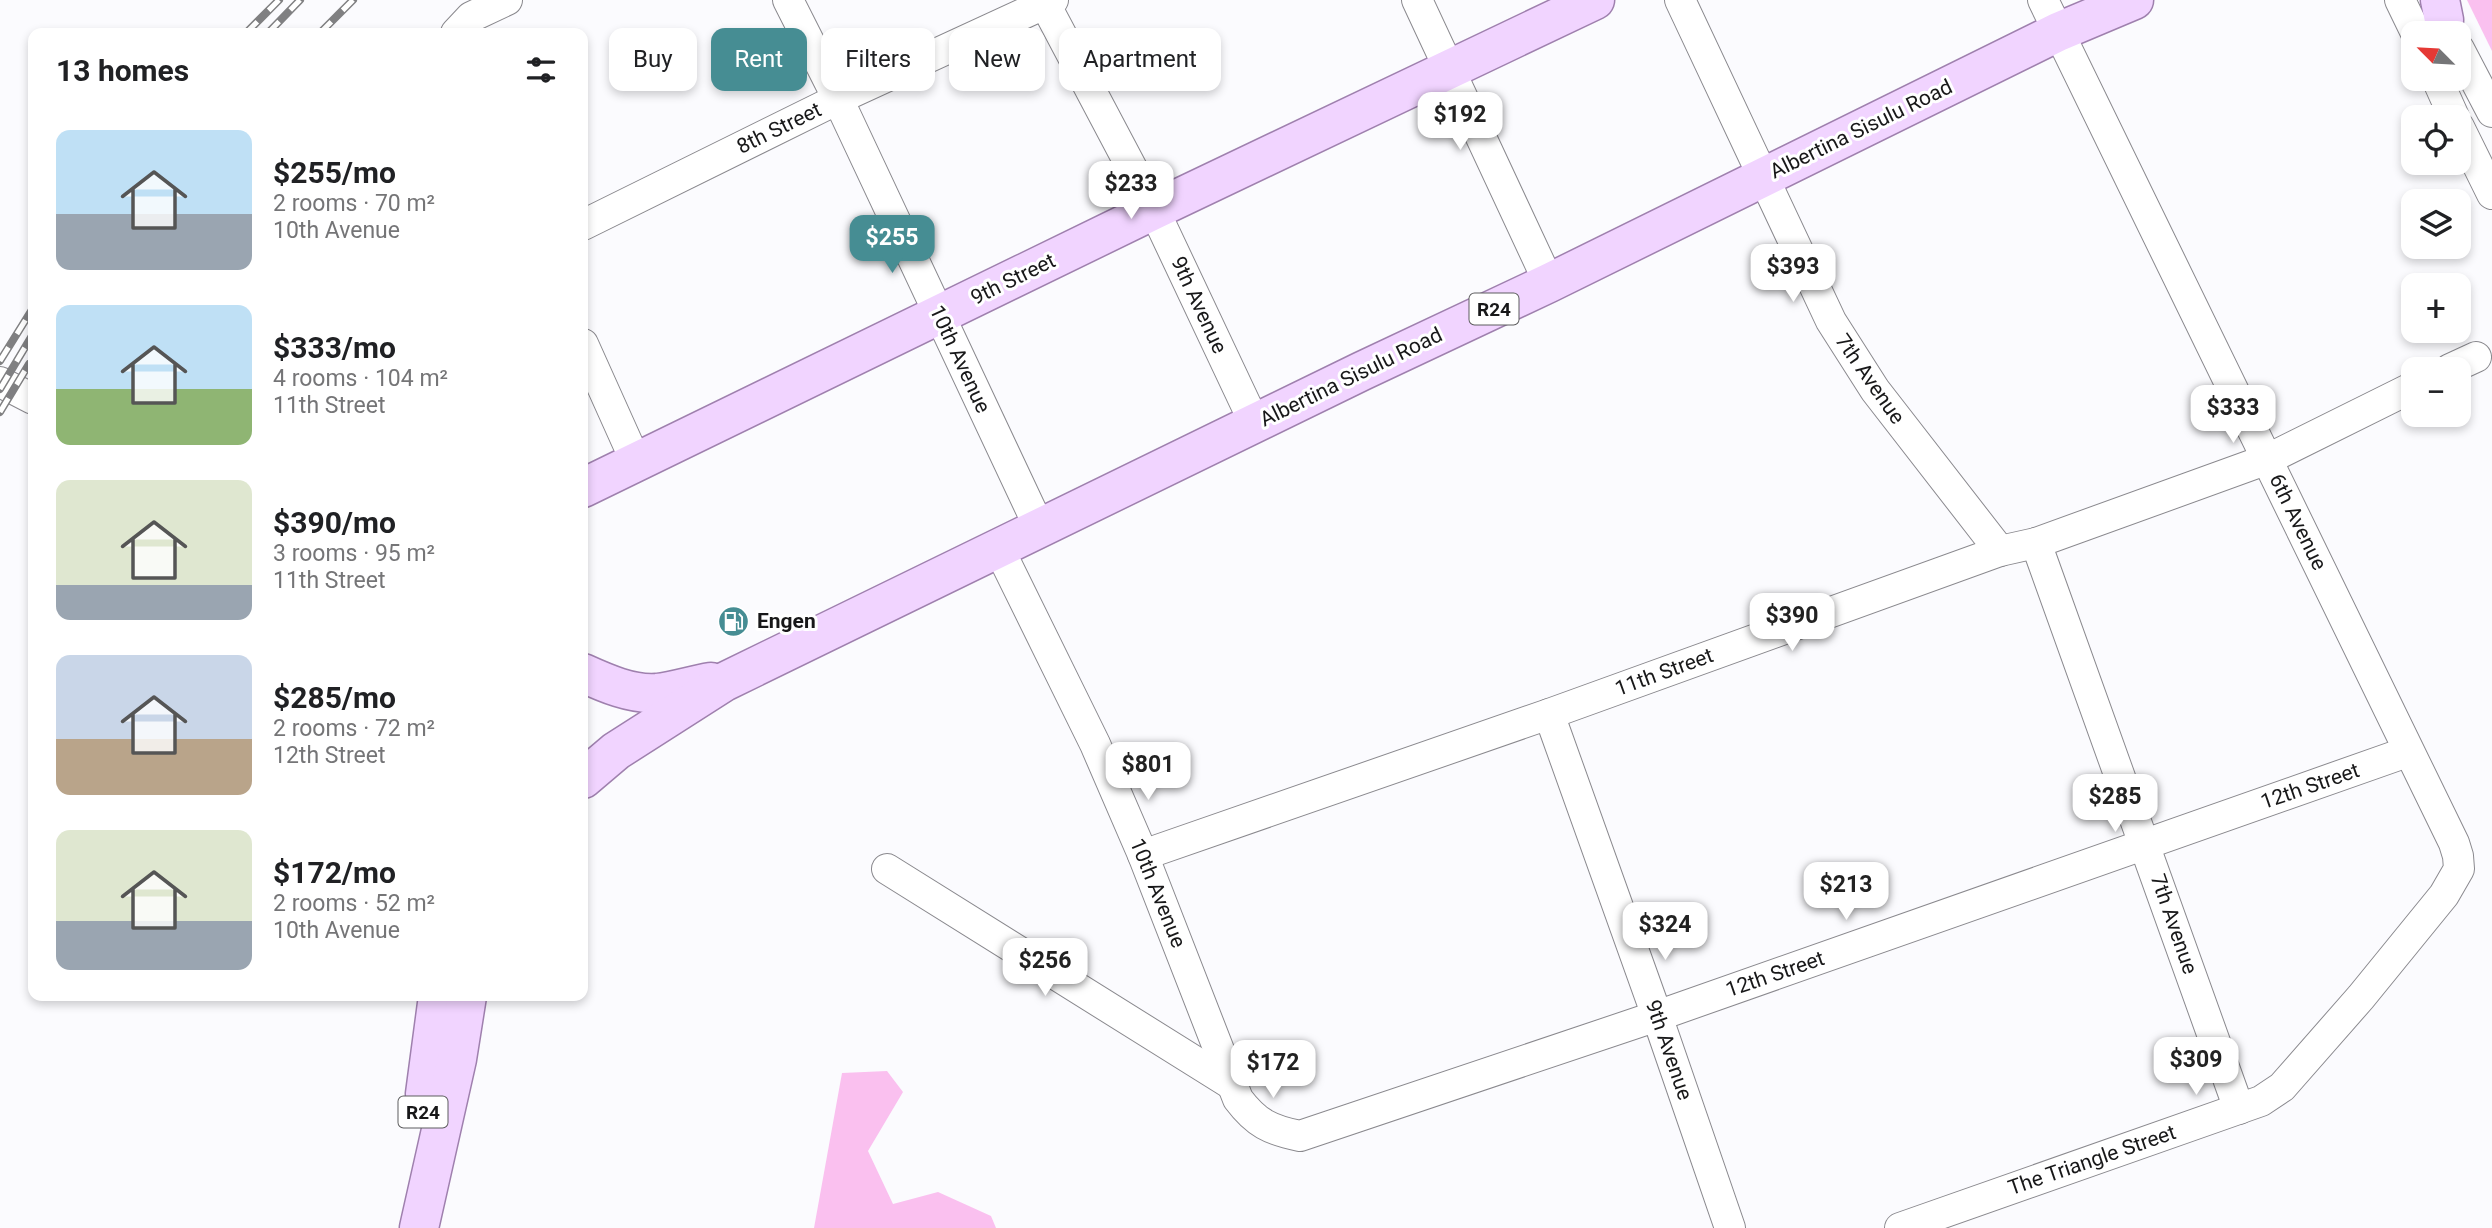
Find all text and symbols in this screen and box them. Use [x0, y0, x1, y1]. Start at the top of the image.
north arrow [2401, 21, 2471, 91]
map controls [2401, 21, 2471, 427]
chip: Buy [609, 28, 697, 91]
chip: Rent [711, 28, 807, 91]
chip: Filters [821, 28, 935, 91]
chip: New [949, 28, 1045, 91]
chip: Apartment [1059, 28, 1221, 91]
icon: filters [522, 51, 560, 89]
text: 13 homes [56, 53, 189, 88]
street label: Albertina Sisulu Road [1766, 74, 1956, 184]
pin: $192 [1419, 92, 1501, 152]
street label: 8th Street [733, 97, 825, 159]
text: $192 [1434, 101, 1486, 128]
button: locate [2401, 105, 2471, 175]
text: $255/mo [273, 155, 396, 190]
icon: home [112, 158, 196, 242]
pin: $233 [1090, 162, 1172, 221]
text: $233 [1105, 170, 1157, 197]
button: layers [2401, 189, 2471, 259]
text: 2 rooms · 70 m² [273, 190, 435, 217]
pin: $255 [851, 216, 933, 275]
text: 10th Avenue [273, 217, 400, 244]
text: $255 [866, 224, 918, 251]
pin: $393 [1752, 244, 1834, 304]
street label: 9th Street [967, 248, 1059, 310]
street label: 9th Avenue [1166, 253, 1232, 357]
text: $393 [1767, 253, 1819, 280]
button: + [2401, 273, 2471, 343]
road number: R24 [1470, 294, 1518, 324]
street label: 10th Avenue [925, 301, 995, 417]
street label: Albertina Sisulu Road [1256, 322, 1446, 432]
street label: 7th Avenue [1830, 329, 1910, 429]
text: $333/mo [273, 330, 396, 365]
icon: home [112, 333, 196, 417]
button: − [2401, 357, 2471, 427]
text: 4 rooms · 104 m² [273, 365, 448, 392]
pin: $333 [2192, 386, 2274, 445]
text: 11th Street [273, 392, 385, 419]
text: $333 [2207, 394, 2259, 421]
street label: 6th Avenue [2264, 470, 2332, 574]
text: $390/mo [273, 505, 396, 540]
icon: home [112, 508, 196, 592]
text: 3 rooms · 95 m² [273, 540, 435, 567]
text: 11th Street [273, 567, 385, 594]
pin: $390 [1751, 594, 1833, 653]
text: $390 [1766, 602, 1818, 629]
fuel station icon: Engen [717, 604, 751, 638]
place label: Engen [757, 609, 816, 633]
street label: 11th Street [1612, 643, 1716, 701]
text: $285/mo [273, 680, 396, 715]
icon: home [112, 683, 196, 767]
text: 2 rooms · 72 m² [273, 715, 435, 742]
text: 12th Street [273, 742, 385, 769]
pin: $801 [1107, 742, 1189, 802]
text: $801 [1122, 751, 1174, 778]
street label: 12th Street [2258, 758, 2363, 814]
pin: $285 [2074, 774, 2156, 834]
text: $285 [2089, 783, 2141, 810]
street label: 10th Avenue [1125, 835, 1191, 951]
text: $172/mo [273, 855, 396, 890]
icon: home [112, 858, 196, 942]
pin: $213 [1805, 862, 1887, 922]
text: $213 [1820, 871, 1872, 898]
street label: 7th Avenue [2146, 871, 2202, 977]
text: 2 rooms · 52 m² [273, 890, 435, 917]
pin: $324 [1624, 902, 1706, 962]
text: $324 [1639, 911, 1691, 938]
text: 10th Avenue [273, 917, 400, 944]
pin: $256 [1004, 939, 1086, 998]
street label: 12th Street [1723, 946, 1828, 1002]
text: $256 [1019, 947, 1071, 974]
street label: 9th Avenue [1641, 997, 1697, 1103]
pin: $309 [2155, 1038, 2237, 1097]
pin: $172 [1232, 1040, 1314, 1100]
text: $309 [2170, 1046, 2222, 1073]
text: $172 [1247, 1049, 1299, 1076]
road number: R24 [398, 1096, 448, 1128]
street label: The Triangle Street [2005, 1120, 2179, 1200]

